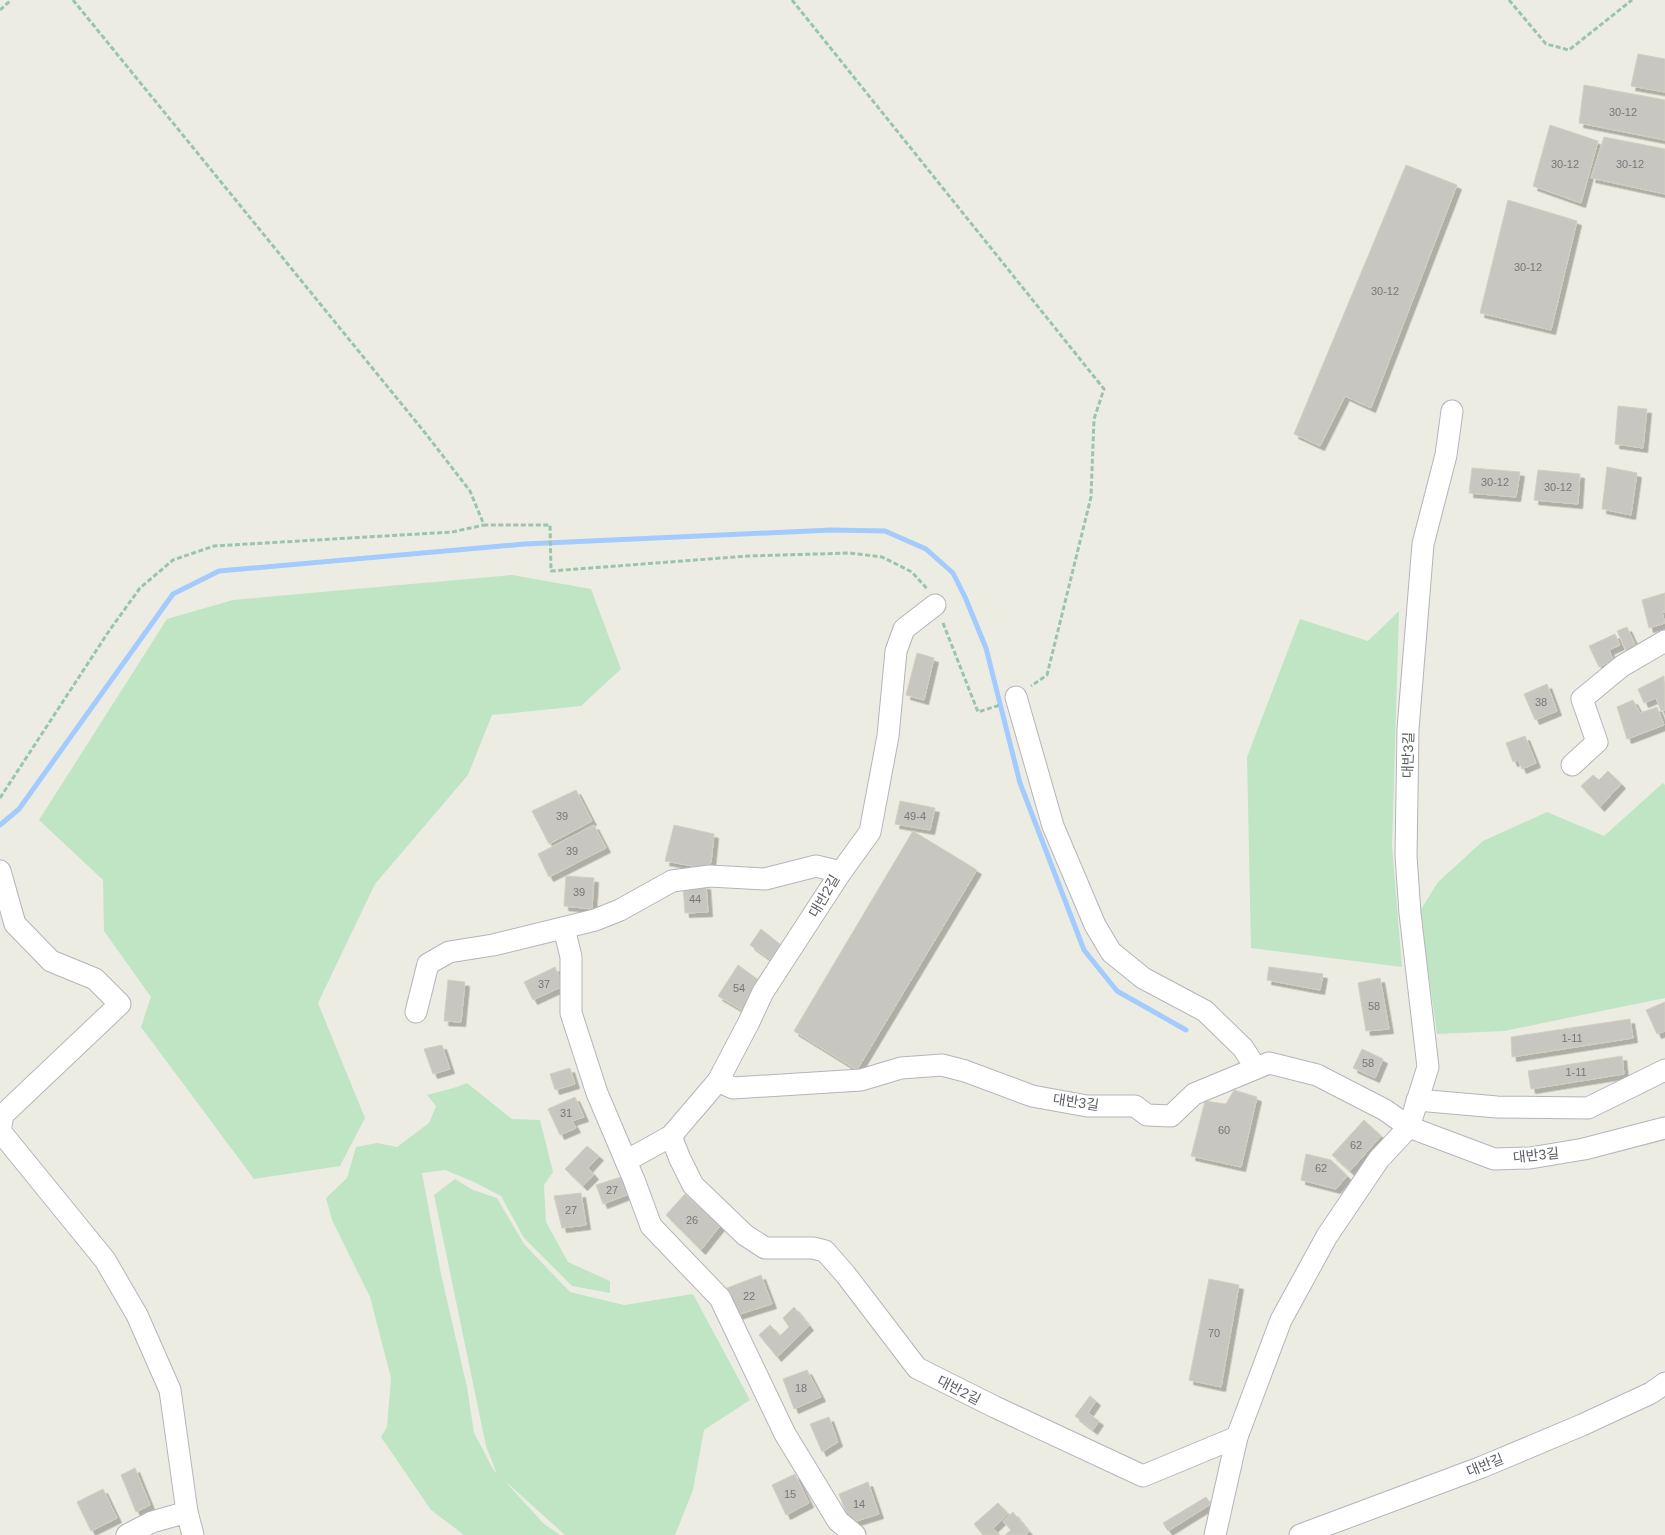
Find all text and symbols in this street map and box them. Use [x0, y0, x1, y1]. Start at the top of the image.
house number: 30-12 [1609, 106, 1637, 118]
house number: 30-12 [1551, 158, 1579, 170]
house number: 30-12 [1616, 158, 1644, 170]
house number: 30-12 [1514, 261, 1542, 273]
house number: 30-12 [1371, 285, 1399, 297]
house number: 30-12 [1481, 476, 1509, 488]
house number: 30-12 [1544, 481, 1572, 493]
house number: 38 [1535, 696, 1547, 708]
street label: 대반3길 [1400, 732, 1416, 778]
house number: 39 [556, 810, 568, 822]
house number: 49-4 [904, 810, 926, 822]
house number: 39 [566, 845, 578, 857]
street label: 대반2길 [805, 872, 843, 920]
house number: 39 [573, 886, 585, 898]
house number: 44 [689, 893, 701, 905]
house number: 37 [538, 978, 550, 990]
house number: 54 [733, 982, 745, 994]
house number: 58 [1368, 1000, 1380, 1012]
house number: 1-11 [1561, 1032, 1583, 1044]
house number: 58 [1362, 1057, 1374, 1069]
house number: 1-11 [1565, 1066, 1587, 1078]
street label: 대반3길 [1052, 1091, 1100, 1113]
house number: 31 [560, 1107, 572, 1119]
house number: 60 [1218, 1124, 1230, 1136]
house number: 62 [1350, 1139, 1362, 1151]
street label: 대반3길 [1512, 1145, 1560, 1165]
house number: 62 [1315, 1162, 1327, 1174]
house number: 27 [606, 1184, 618, 1196]
house number: 27 [565, 1204, 577, 1216]
house number: 26 [686, 1214, 698, 1226]
house number: 22 [743, 1290, 755, 1302]
house number: 70 [1208, 1327, 1220, 1339]
street label: 대반2길 [935, 1372, 983, 1408]
house number: 18 [795, 1382, 807, 1394]
street label: 대반길 [1464, 1450, 1506, 1480]
house number: 15 [784, 1488, 796, 1500]
house number: 14 [853, 1498, 865, 1510]

